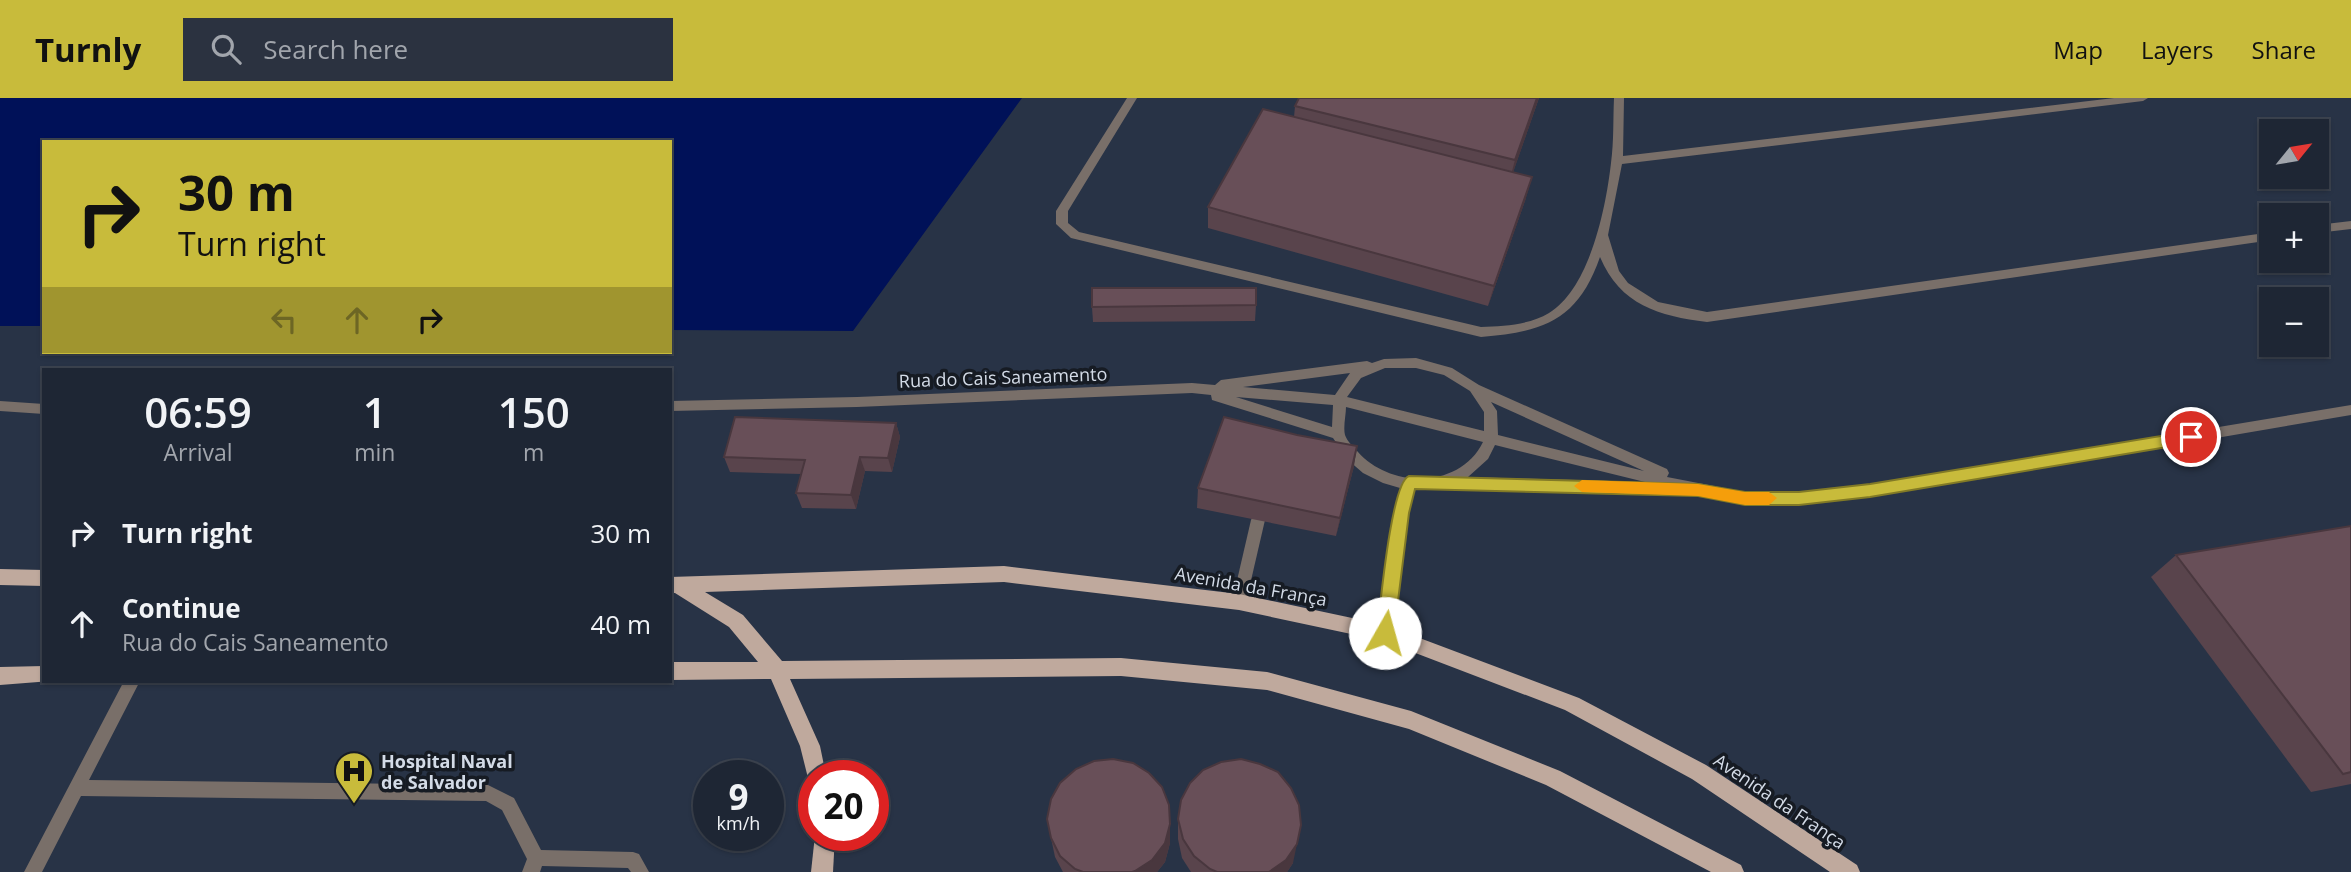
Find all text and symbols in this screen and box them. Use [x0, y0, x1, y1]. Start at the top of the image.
search box [183, 18, 673, 81]
text: Turnly [35, 27, 141, 72]
icon: search [207, 30, 245, 68]
text: Search here [263, 31, 408, 67]
text: Map [2053, 33, 2103, 66]
text: Layers [2141, 33, 2214, 66]
text: Share [2252, 33, 2316, 66]
north arrow [2259, 119, 2329, 189]
map controls [2259, 119, 2329, 357]
text: 30 m [178, 159, 295, 225]
icon: right [63, 168, 154, 259]
button: + [2259, 203, 2329, 273]
text: Turn right [178, 222, 326, 265]
button: − [2259, 287, 2329, 357]
icon: left [265, 301, 303, 339]
icon: ahead [338, 301, 376, 339]
icon: right [411, 301, 449, 339]
street label: Rua do Cais Saneamento [898, 361, 1108, 393]
text: 06:59 [144, 383, 252, 440]
text: 1 [363, 383, 387, 440]
text: 150 [498, 383, 570, 440]
pin [2161, 407, 2221, 467]
icon: arrive [2172, 418, 2210, 456]
text: Arrival [163, 436, 233, 468]
text: min [354, 436, 395, 468]
text: m [523, 436, 544, 468]
icon: right [63, 514, 101, 552]
text: Turn right [122, 515, 253, 551]
text: 30 m [590, 515, 651, 551]
street label: Avenida da França [1173, 561, 1329, 611]
text: Continue [122, 590, 241, 626]
position arrow [1348, 596, 1422, 670]
icon: ahead [63, 605, 101, 643]
text: 40 m [590, 606, 651, 642]
text: Rua do Cais Saneamento [122, 626, 389, 658]
street label: Avenida da França [1710, 748, 1850, 854]
place label: Hospital Naval de Salvador [381, 749, 513, 794]
hospital icon: Hospital Naval de Salvador [333, 750, 375, 805]
speed limit sign: 20 [798, 760, 889, 851]
text: 9 [728, 773, 749, 820]
text: km/h [717, 811, 760, 835]

